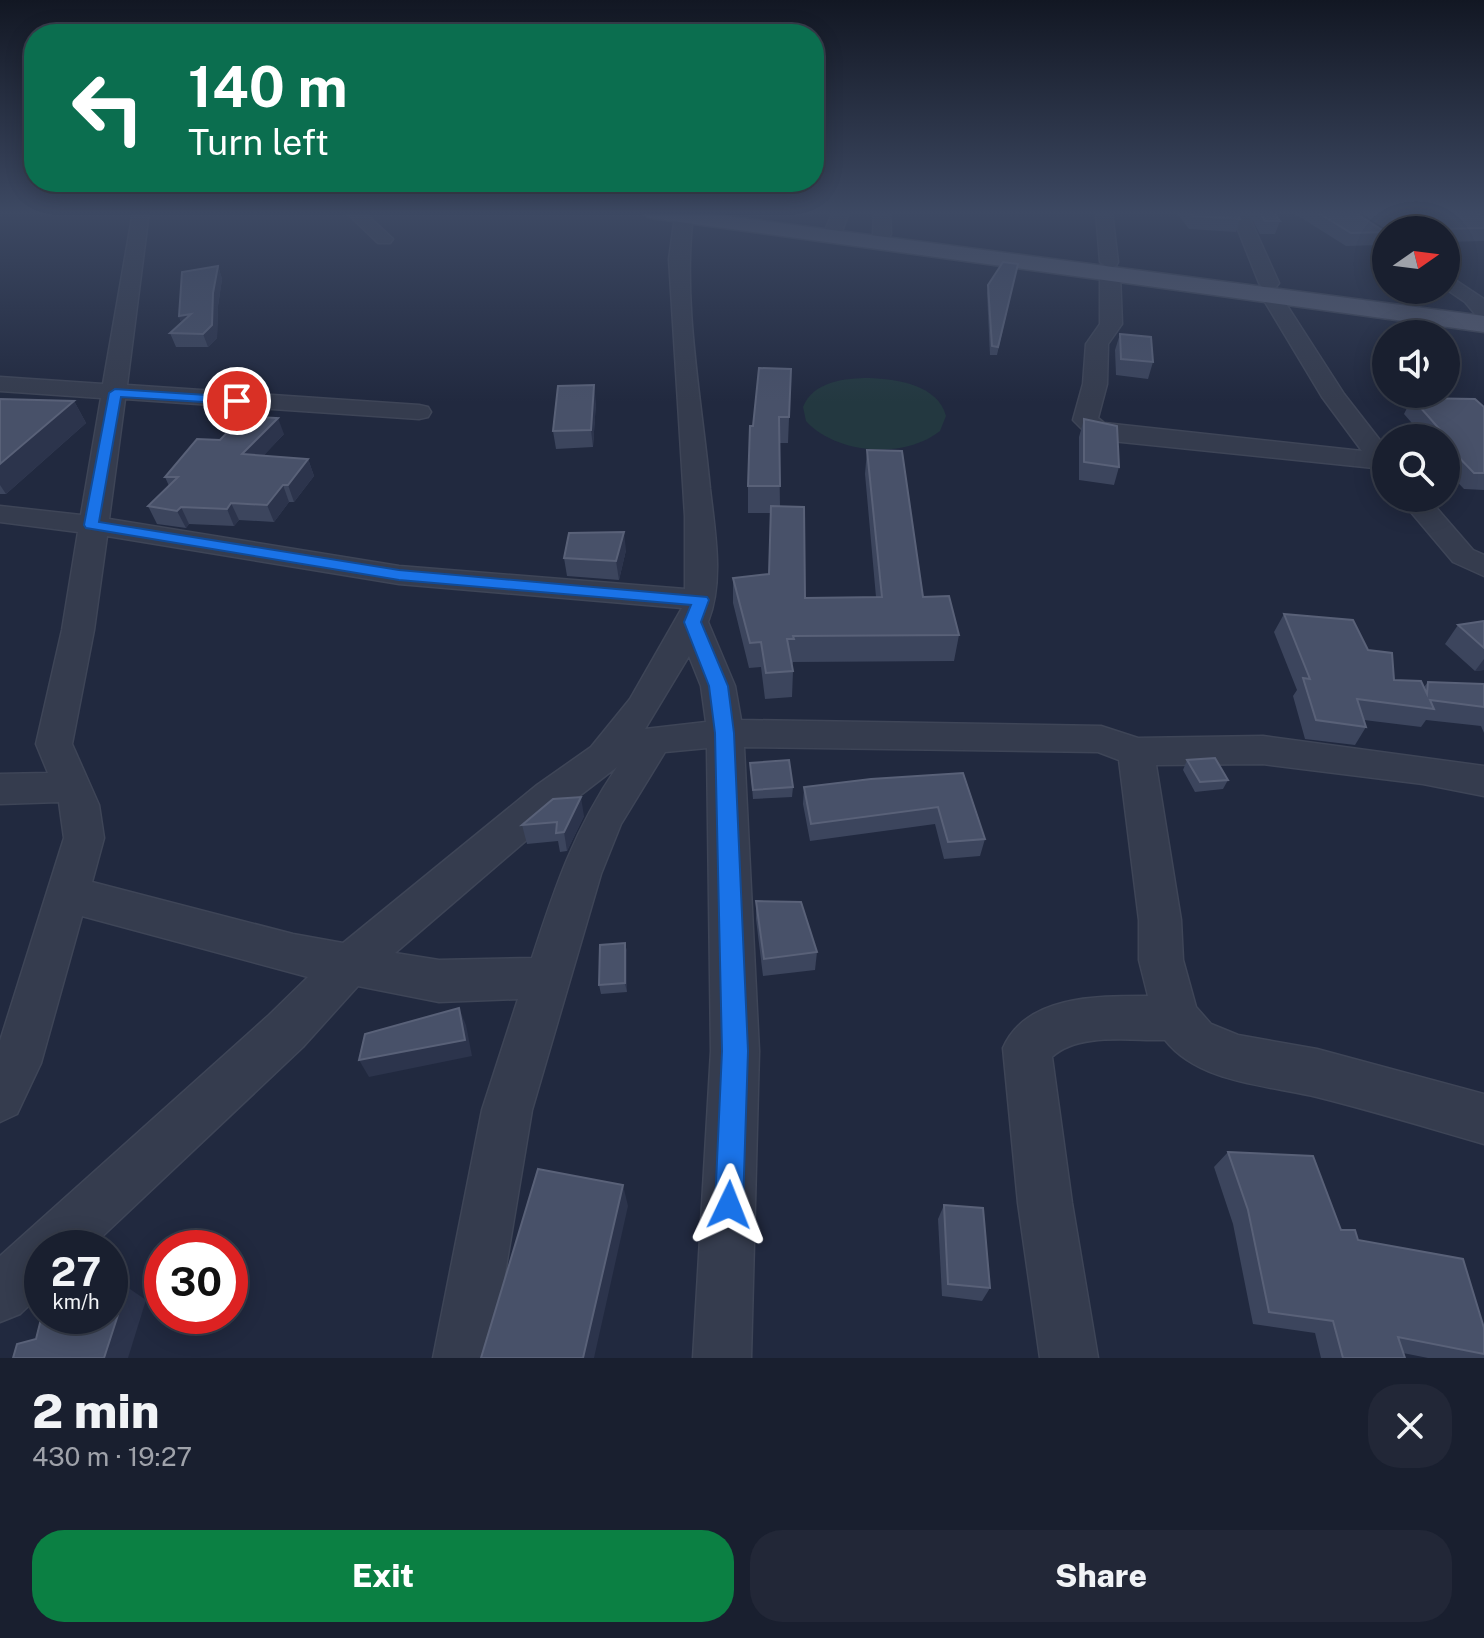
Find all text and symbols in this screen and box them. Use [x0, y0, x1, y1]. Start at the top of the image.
text: 140 m [188, 54, 348, 120]
icon: left [56, 56, 160, 160]
text: Turn left [188, 121, 329, 163]
north arrow [1372, 216, 1460, 304]
map controls [1372, 216, 1460, 512]
button: sound [1372, 320, 1460, 408]
pin [203, 367, 271, 435]
icon: arrive [215, 379, 259, 423]
button: search [1372, 424, 1460, 512]
position arrow [687, 1163, 771, 1247]
speed limit sign: 30 [144, 1230, 248, 1334]
text: 27 [51, 1248, 101, 1295]
text: km/h [52, 1290, 100, 1314]
text: 2 min [32, 1382, 160, 1439]
button: close [1368, 1384, 1452, 1468]
text: 430 m · 19:27 [32, 1441, 192, 1472]
button: Exit [32, 1530, 734, 1622]
button: Share [750, 1530, 1452, 1622]

